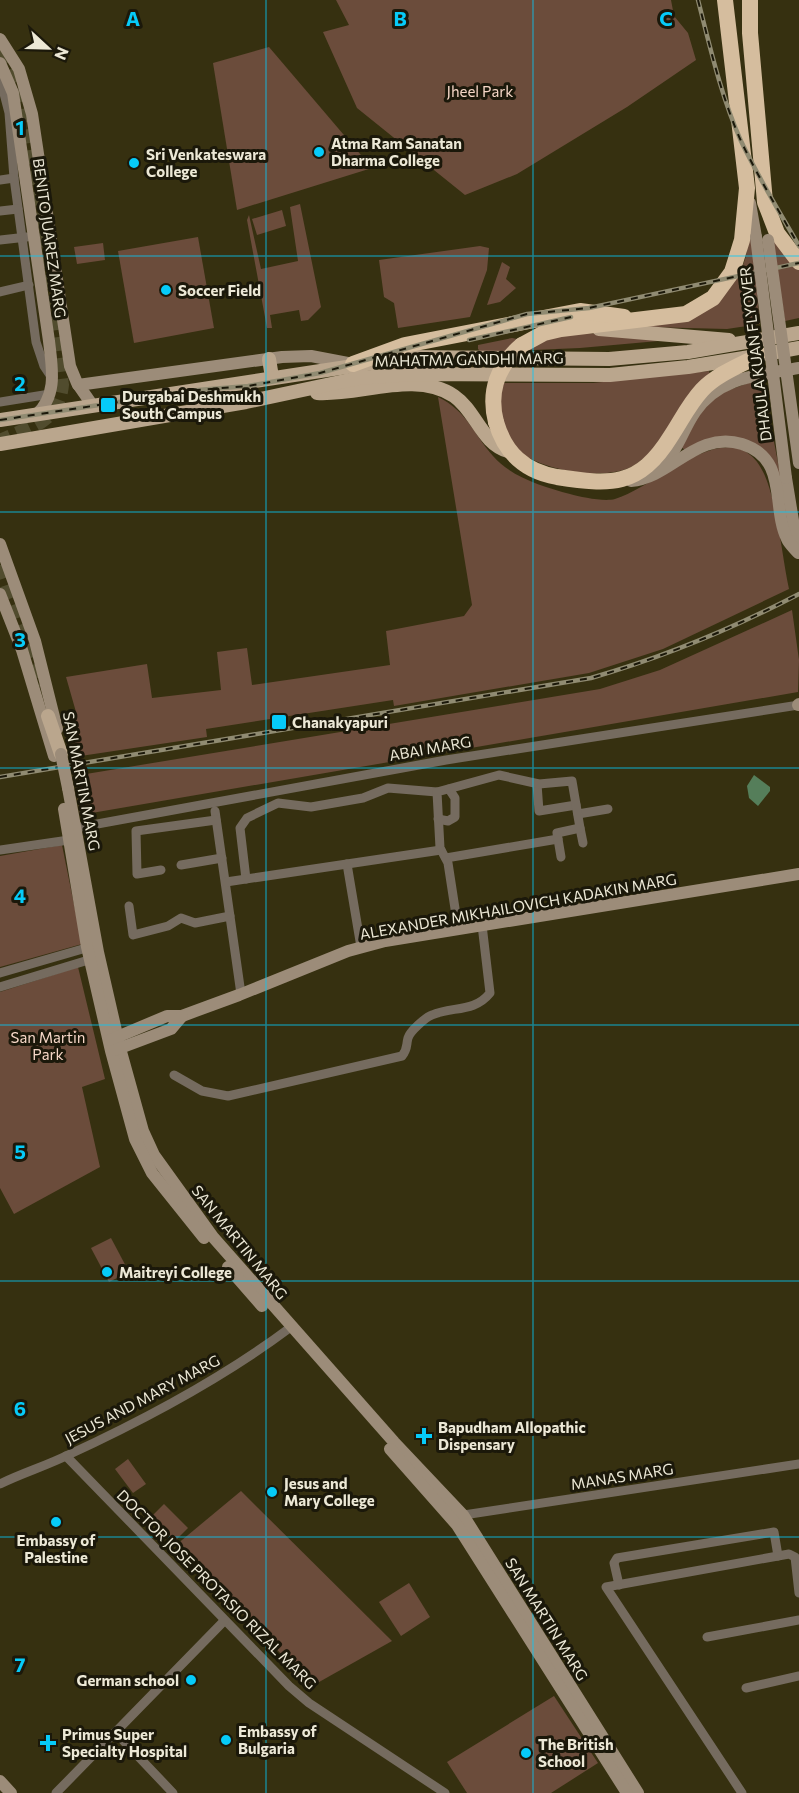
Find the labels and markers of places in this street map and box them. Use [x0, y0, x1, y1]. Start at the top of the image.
place label: Atma Ram Sanatan Dharma College [331, 134, 462, 169]
place label: Sri Venkateswara College [146, 145, 266, 180]
marker: Atma Ram Sanatan Dharma College [312, 145, 326, 159]
marker: Sri Venkateswara College [127, 156, 141, 170]
place label: Soccer Field [178, 281, 261, 299]
marker: Soccer Field [159, 283, 173, 297]
place label: Durgabai Deshmukh South Campus [122, 387, 261, 422]
marker: Durgabai Deshmukh South Campus [99, 396, 117, 414]
marker: Chanakyapuri [270, 713, 288, 731]
place label: Chanakyapuri [292, 713, 388, 731]
place label: Maitreyi College [119, 1263, 232, 1281]
marker: Maitreyi College [100, 1265, 114, 1279]
place label: Bapudham Allopathic Dispensary [438, 1418, 586, 1453]
marker: Bapudham Allopathic Dispensary [415, 1427, 433, 1445]
place label: Jesus and Mary College [284, 1474, 375, 1509]
marker: Jesus and Mary College [265, 1485, 279, 1499]
marker: Embassy of Palestine [49, 1515, 63, 1529]
place label: Embassy of Palestine [17, 1531, 96, 1566]
place label: German school [76, 1671, 179, 1689]
marker: German school [184, 1673, 198, 1687]
place label: Embassy of Bulgaria [238, 1722, 318, 1757]
place label: Primus Super Specialty Hospital [62, 1725, 187, 1760]
marker: Embassy of Bulgaria [219, 1733, 233, 1747]
marker: Primus Super Specialty Hospital [39, 1734, 57, 1752]
place label: The British School [538, 1735, 614, 1770]
marker: The British School [519, 1746, 533, 1760]

